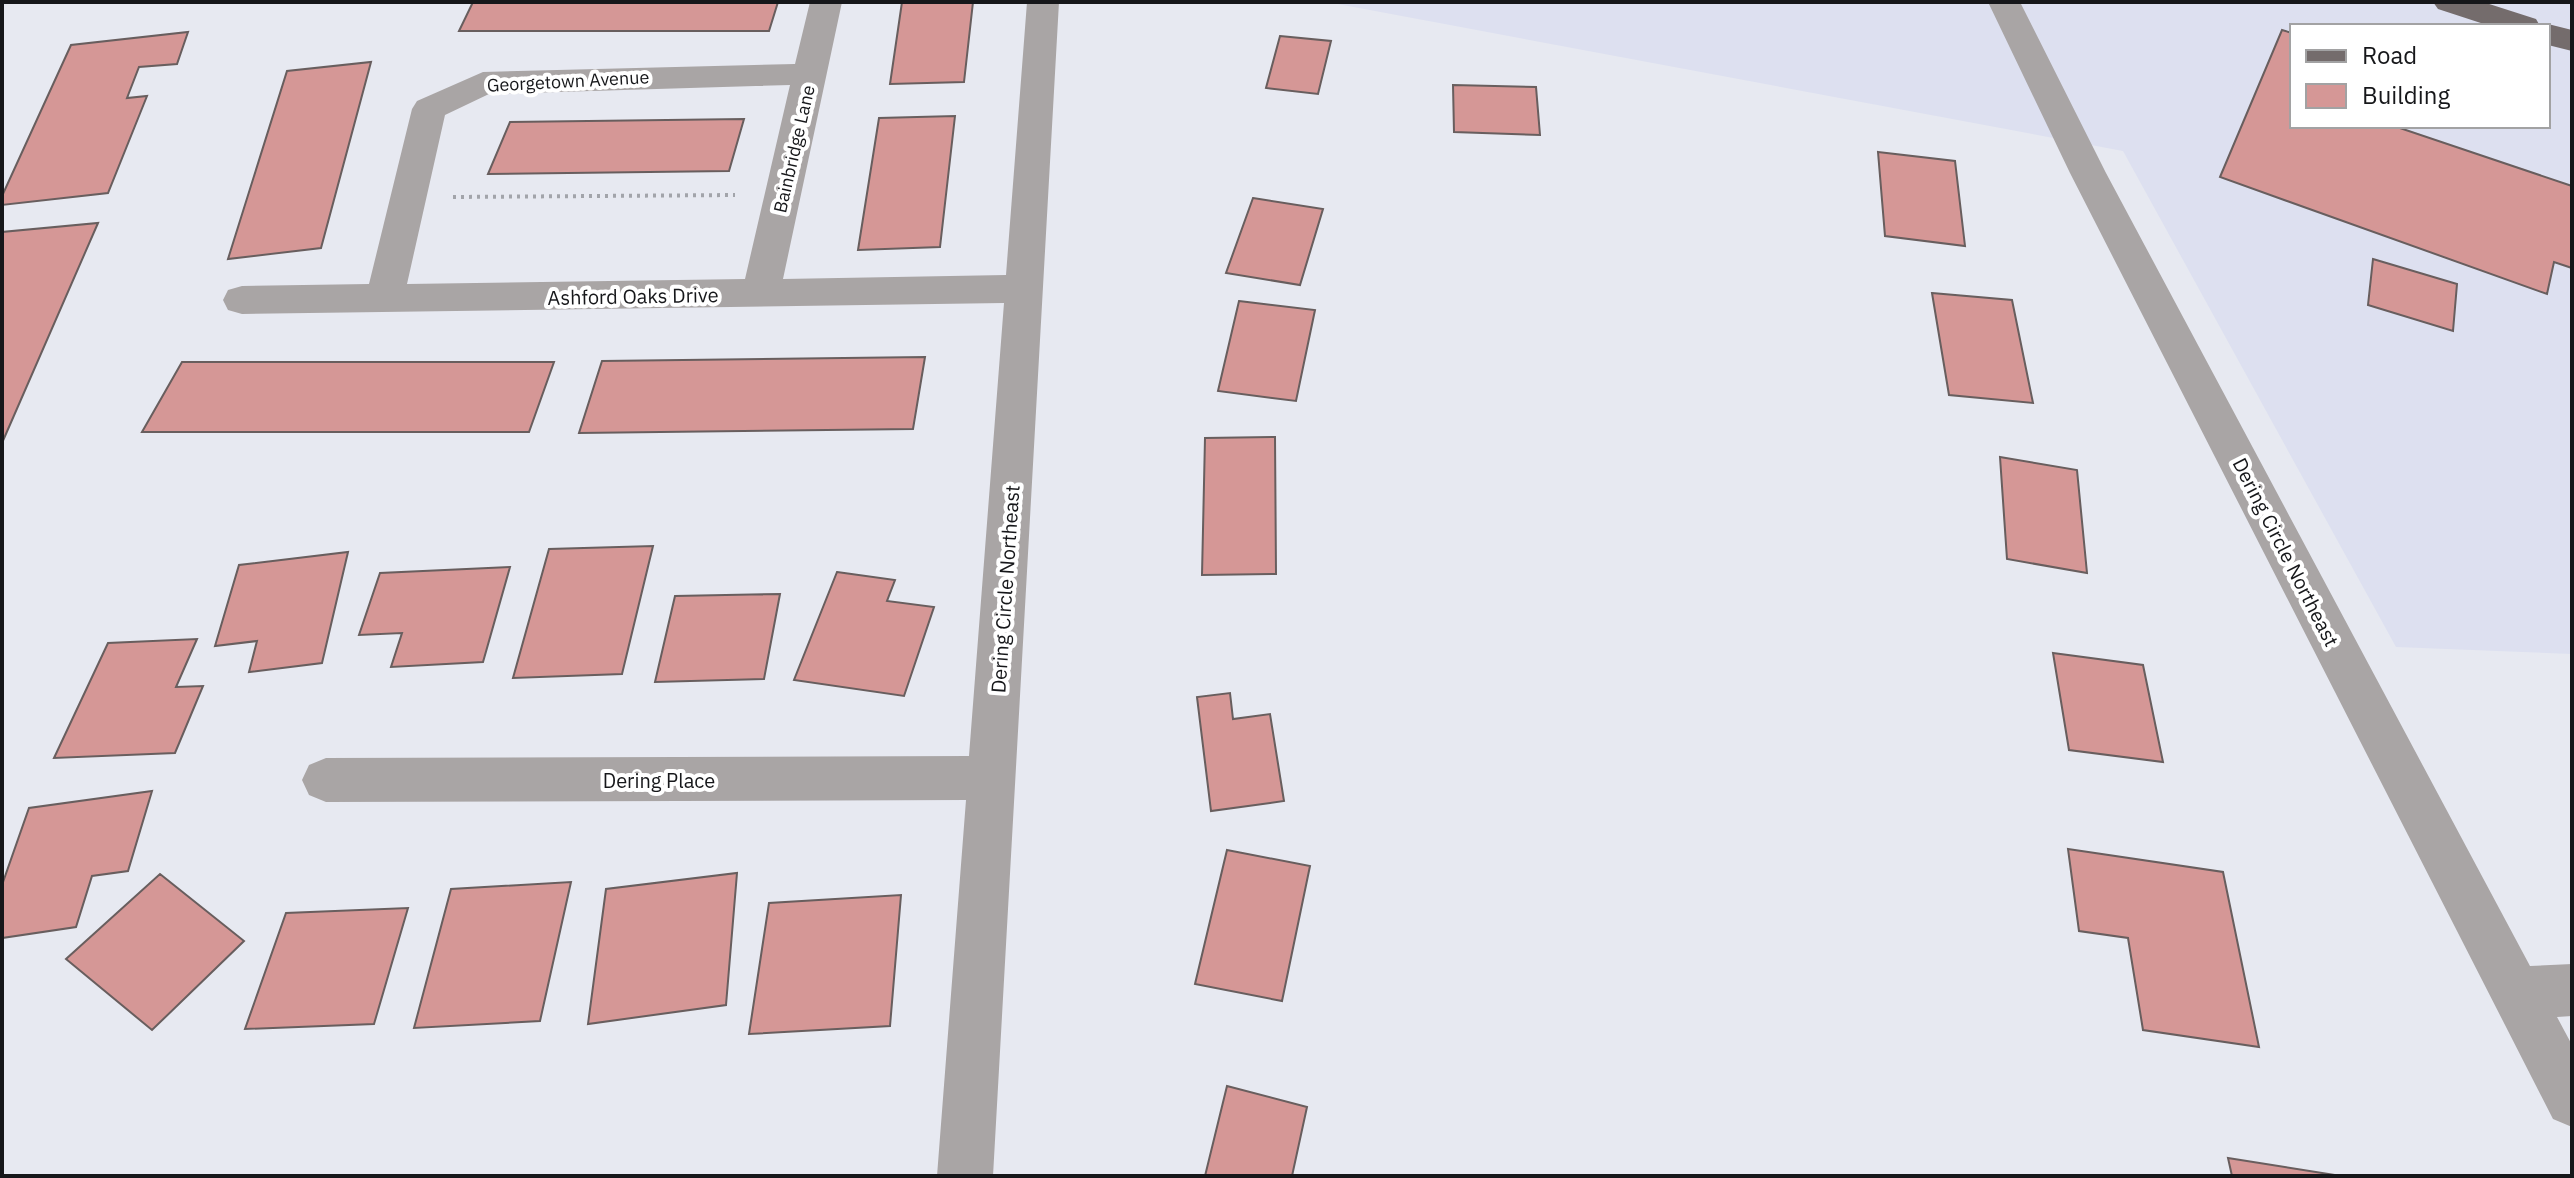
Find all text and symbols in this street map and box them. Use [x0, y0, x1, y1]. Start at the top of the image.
legend [2290, 24, 2550, 128]
text: Road [2362, 39, 2417, 71]
street label: Georgetown Avenue [486, 65, 650, 97]
text: Building [2362, 79, 2450, 111]
street label: Bainbridge Lane [768, 83, 820, 215]
street label: Ashford Oaks Drive [547, 281, 719, 311]
street label: Dering Circle Northeast [2227, 453, 2345, 651]
street label: Dering Circle Northeast [984, 484, 1026, 694]
street label: Dering Place [603, 767, 715, 794]

